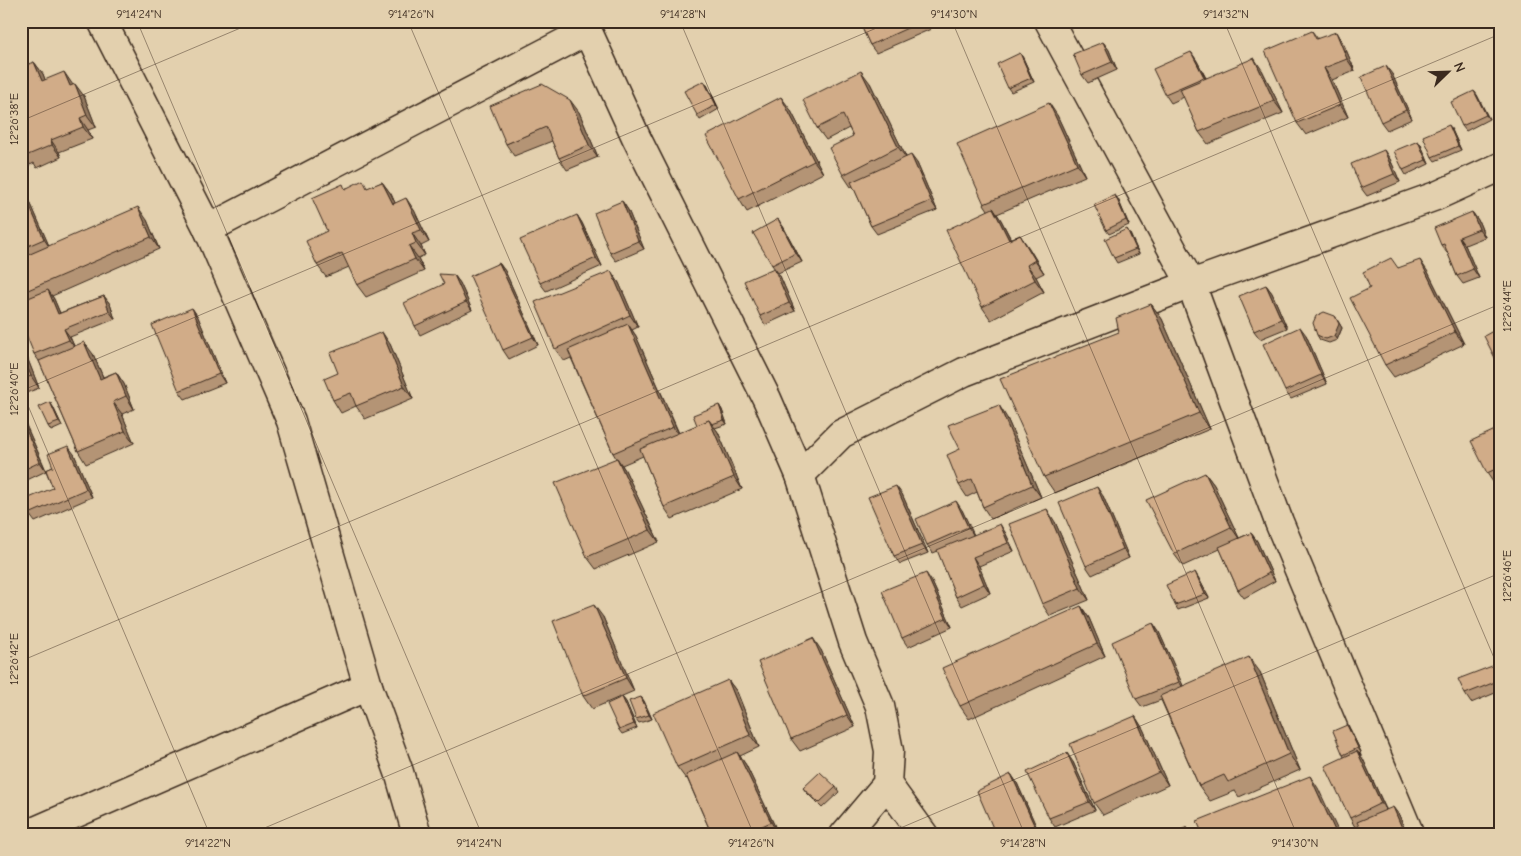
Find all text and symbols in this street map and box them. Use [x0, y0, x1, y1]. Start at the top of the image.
text: 9°14'24"N [116, 7, 162, 21]
text: 9°14'26"N [388, 7, 434, 21]
text: 9°14'28"N [660, 7, 706, 21]
text: 9°14'30"N [931, 7, 977, 21]
text: 9°14'32"N [1203, 7, 1249, 21]
north arrow [1424, 48, 1474, 98]
text: N [1450, 60, 1469, 75]
text: 12°26'38"E [7, 93, 21, 145]
text: 12°26'44"E [1500, 280, 1514, 332]
text: 12°26'40"E [7, 363, 21, 415]
text: 12°26'46"E [1500, 550, 1514, 602]
text: 12°26'42"E [7, 633, 21, 685]
text: 9°14'22"N [185, 836, 231, 850]
text: 9°14'24"N [456, 836, 502, 850]
text: 9°14'26"N [728, 836, 774, 850]
text: 9°14'28"N [1000, 836, 1046, 850]
text: 9°14'30"N [1272, 836, 1318, 850]

